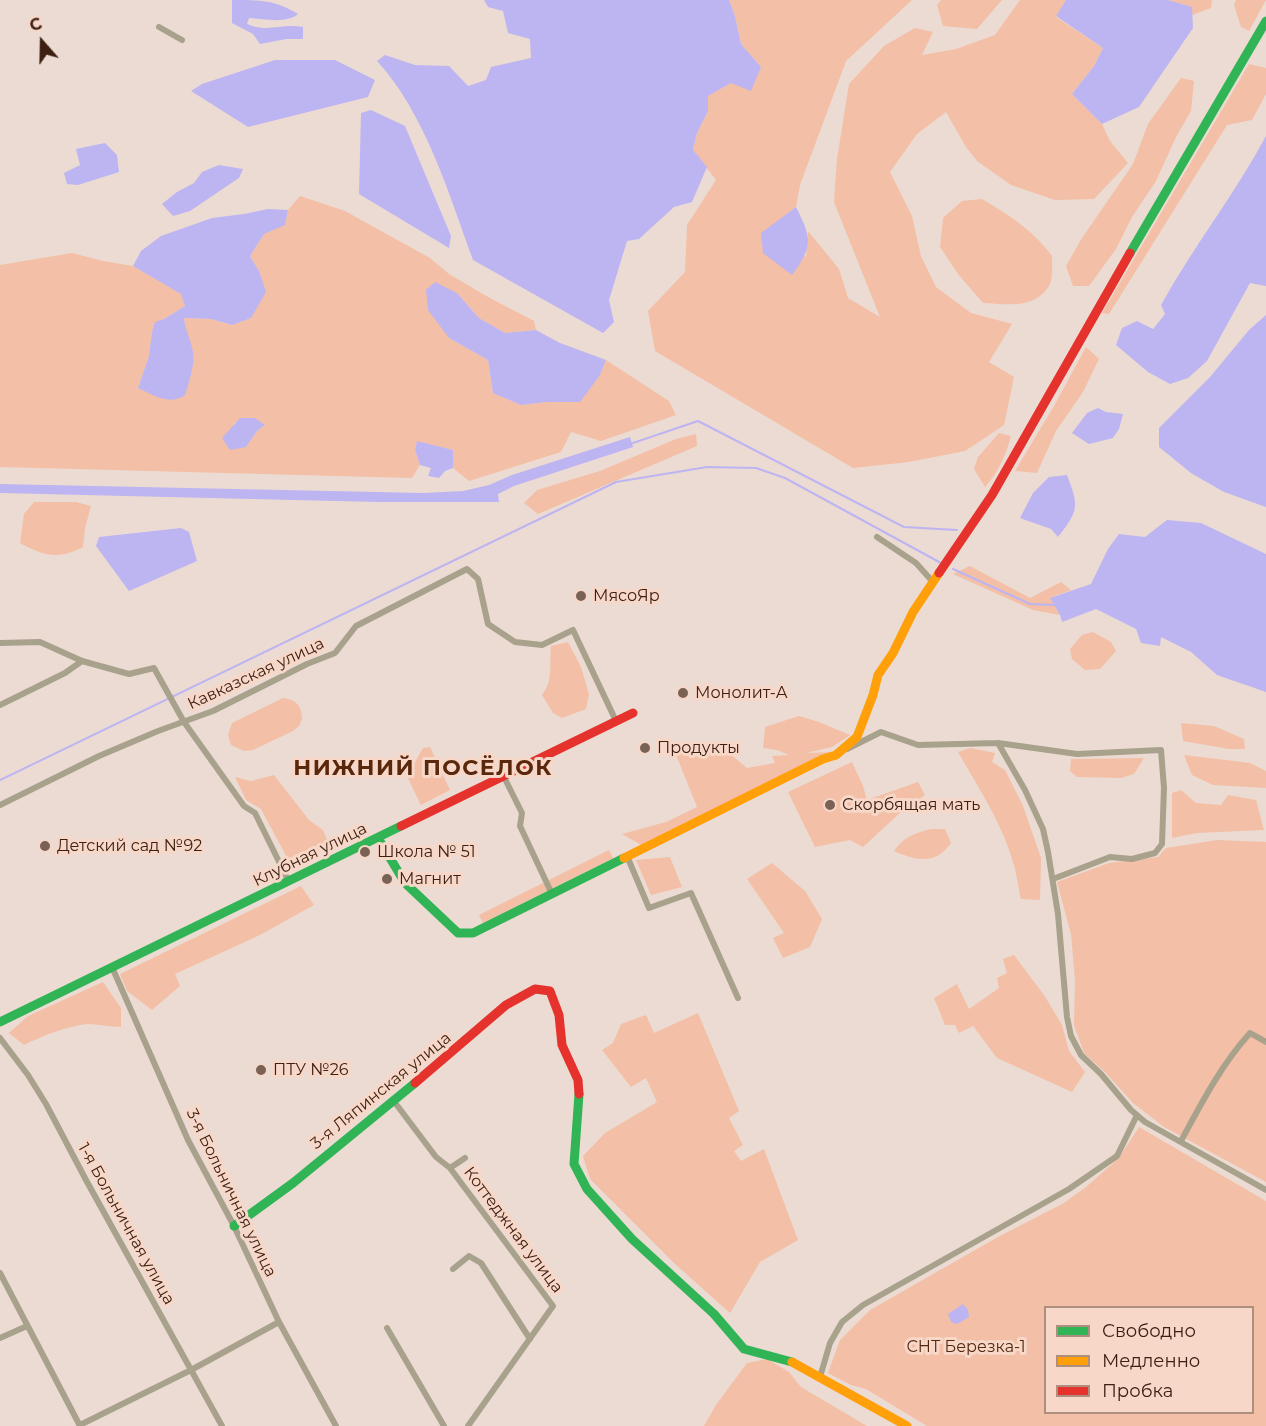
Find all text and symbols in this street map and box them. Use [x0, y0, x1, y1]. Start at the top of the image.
north arrow [12, 12, 72, 72]
text: С [27, 14, 44, 36]
place label: МясоЯр [593, 586, 660, 606]
marker: МясоЯр [574, 589, 588, 603]
street label: Кавказская улица [185, 634, 327, 714]
place label: Монолит-А [695, 683, 788, 703]
marker: Монолит-А [676, 686, 690, 700]
place label: Продукты [657, 738, 740, 758]
marker: Продукты [638, 741, 652, 755]
district label: НИЖНИЙ ПОСЁЛОК [293, 756, 553, 782]
place label: Скорбящая мать [842, 795, 980, 815]
marker: Скорбящая мать [823, 798, 837, 812]
street label: Клубная улица [250, 819, 370, 891]
place label: Детский сад №92 [57, 836, 202, 856]
marker: Детский сад №92 [38, 839, 52, 853]
place label: Школа № 51 [377, 842, 476, 862]
marker: Школа № 51 [358, 845, 372, 859]
place label: Магнит [399, 869, 461, 889]
marker: Магнит [380, 872, 394, 886]
street label: 3-я Ляпинская улица [307, 1029, 455, 1153]
place label: ПТУ №26 [273, 1060, 349, 1080]
marker: ПТУ №26 [254, 1063, 268, 1077]
street label: 3-я Больничная улица [182, 1106, 280, 1280]
street label: 1-я Больничная улица [74, 1140, 178, 1308]
street label: Коттеджная улица [459, 1163, 567, 1297]
legend [1044, 1306, 1254, 1414]
text: Свободно [1102, 1320, 1196, 1342]
park label: СНТ Березка-1 [906, 1337, 1026, 1357]
text: Медленно [1102, 1350, 1200, 1372]
text: Пробка [1102, 1380, 1173, 1402]

